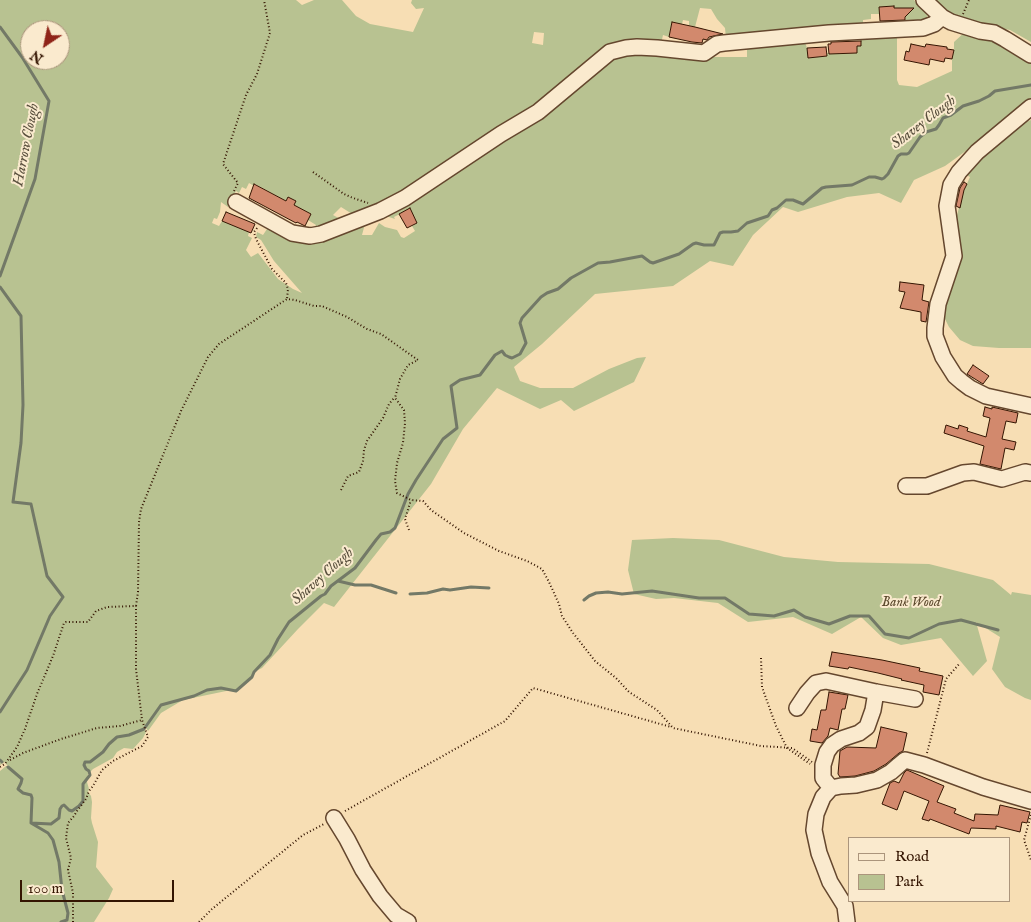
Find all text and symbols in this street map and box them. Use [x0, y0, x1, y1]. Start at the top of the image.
north arrow [20, 20, 70, 70]
text: N [27, 46, 47, 67]
water label: Shavey Clough [888, 92, 960, 154]
water label: Harrow Clough [10, 102, 44, 188]
water label: Shavey Clough [288, 545, 358, 609]
park label: Bank Wood [882, 595, 940, 611]
legend [848, 837, 1011, 902]
text: Road [895, 847, 929, 866]
scale bar [22, 870, 176, 902]
text: Park [895, 872, 924, 891]
text: 100 m [28, 879, 63, 898]

